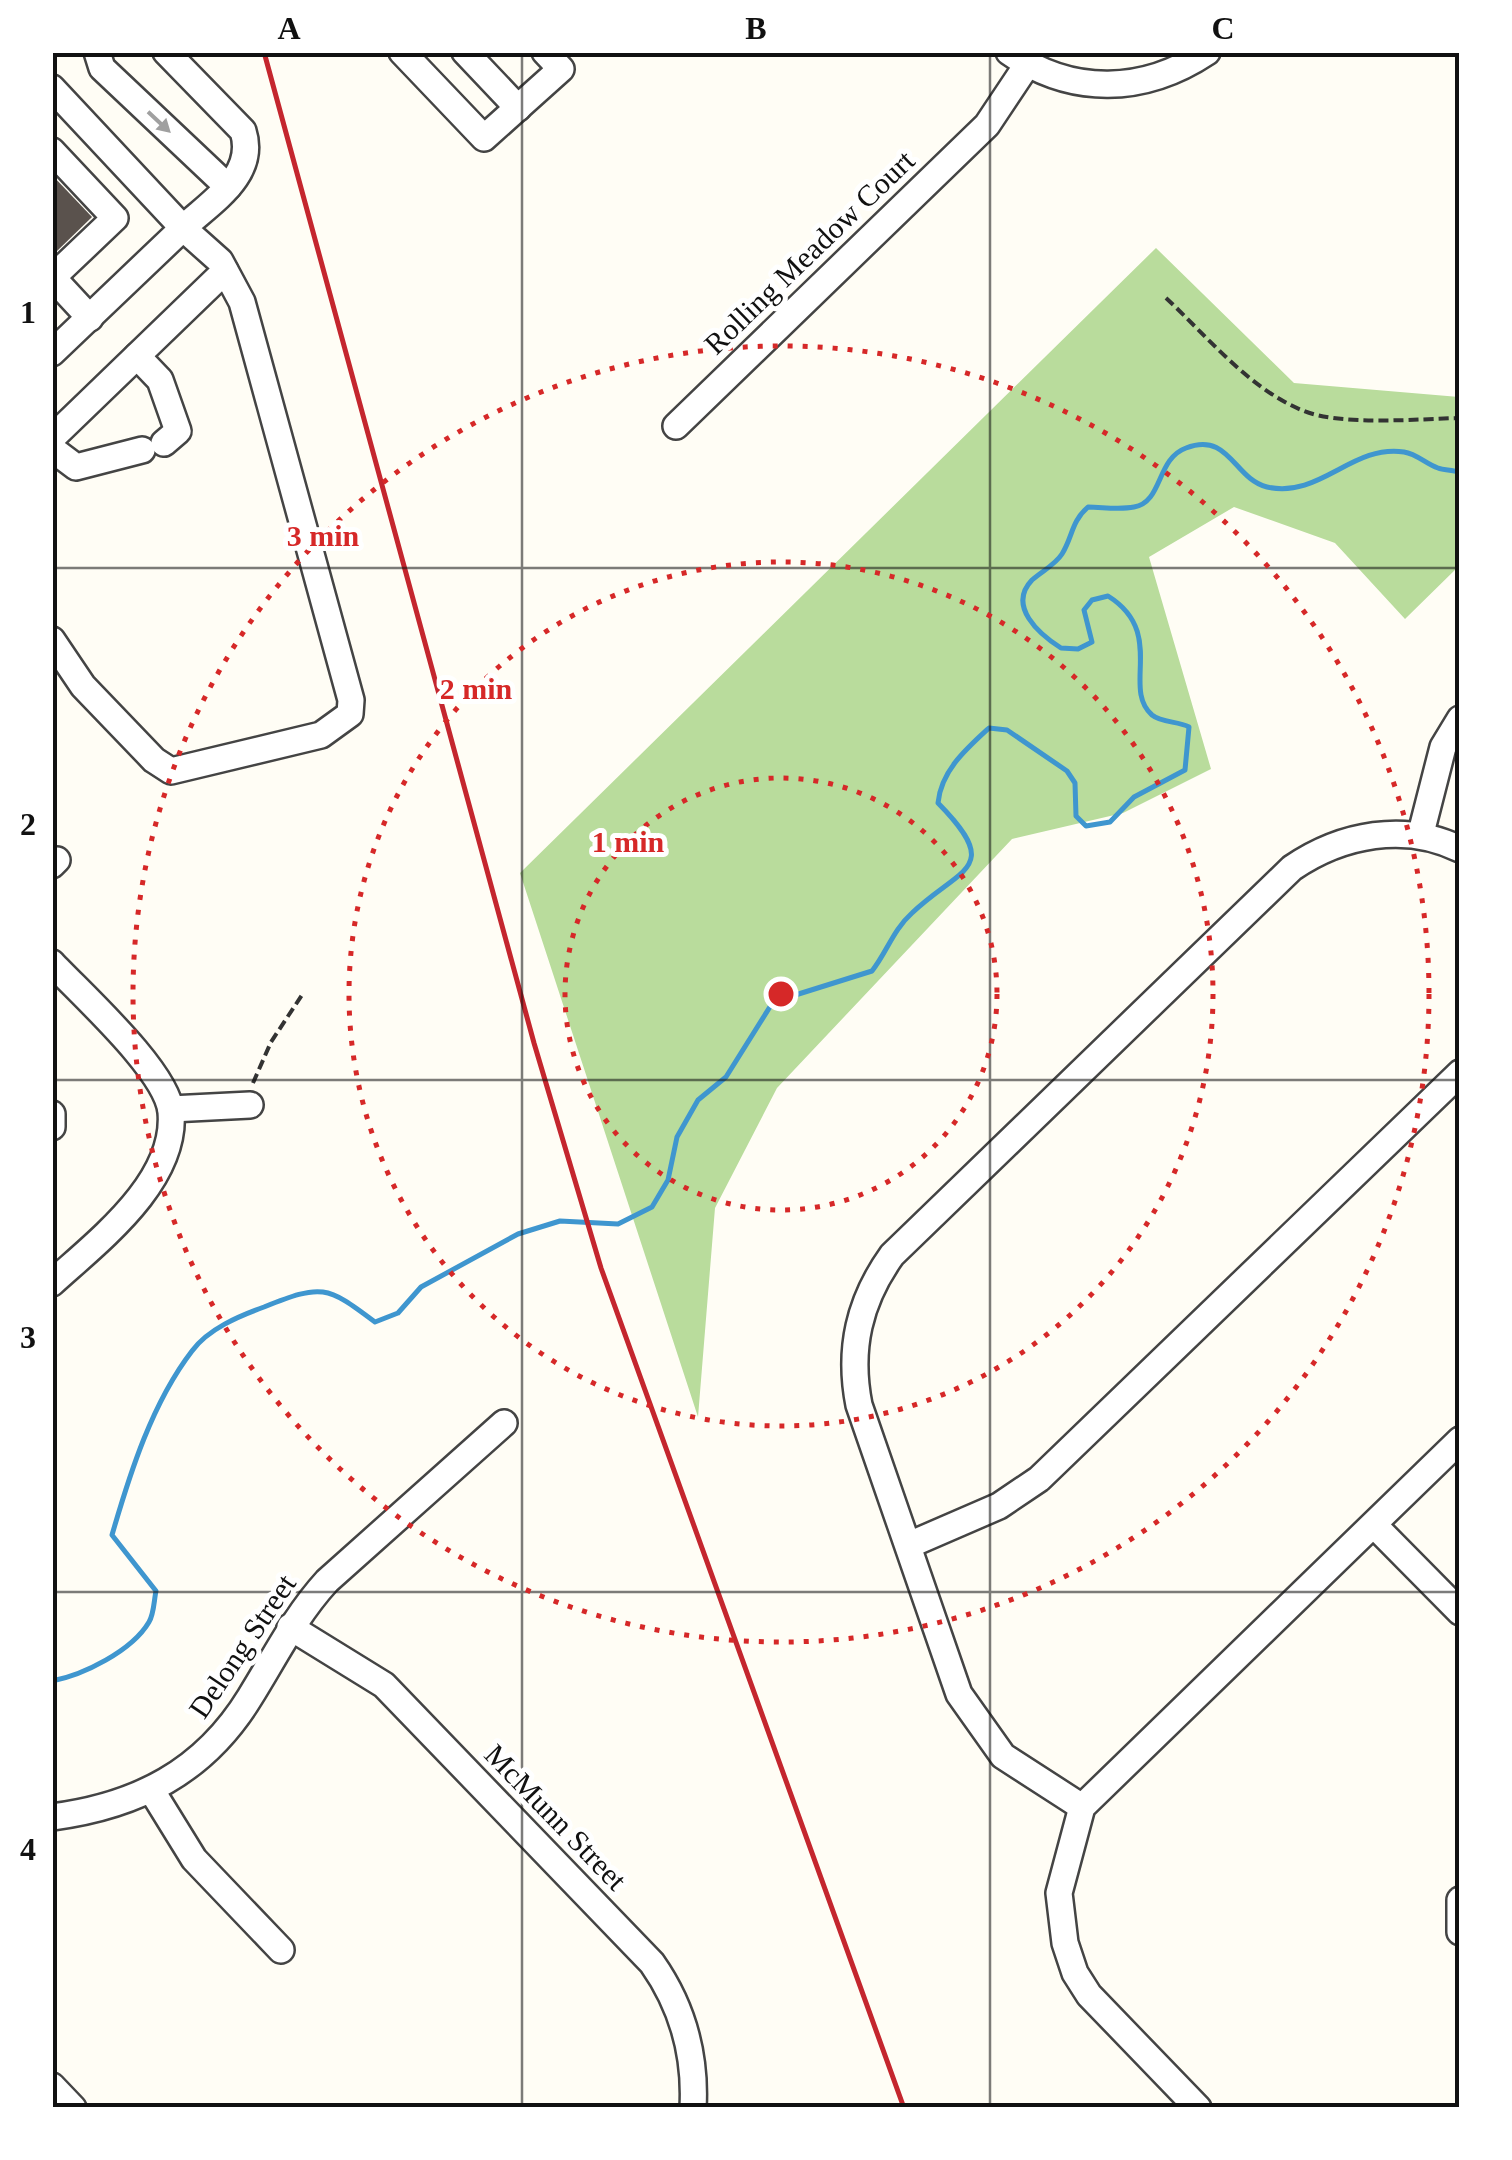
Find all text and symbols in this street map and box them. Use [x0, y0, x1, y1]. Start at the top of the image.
text: A [277, 10, 301, 46]
text: B [745, 10, 767, 46]
text: C [1211, 10, 1235, 46]
one-way arrow [147, 110, 171, 133]
street label: Rolling Meadow Court [697, 143, 921, 361]
text: 1 [20, 294, 36, 330]
text: 3 min [287, 519, 360, 552]
text: 2 min [440, 672, 513, 705]
text: 2 [20, 806, 36, 842]
text: 1 min [592, 825, 665, 858]
centre of rings [763, 976, 799, 1012]
text: 3 [20, 1319, 36, 1355]
street label: Delong Street [182, 1568, 302, 1724]
street label: McMunn Street [478, 1738, 634, 1897]
text: 4 [20, 1831, 36, 1867]

